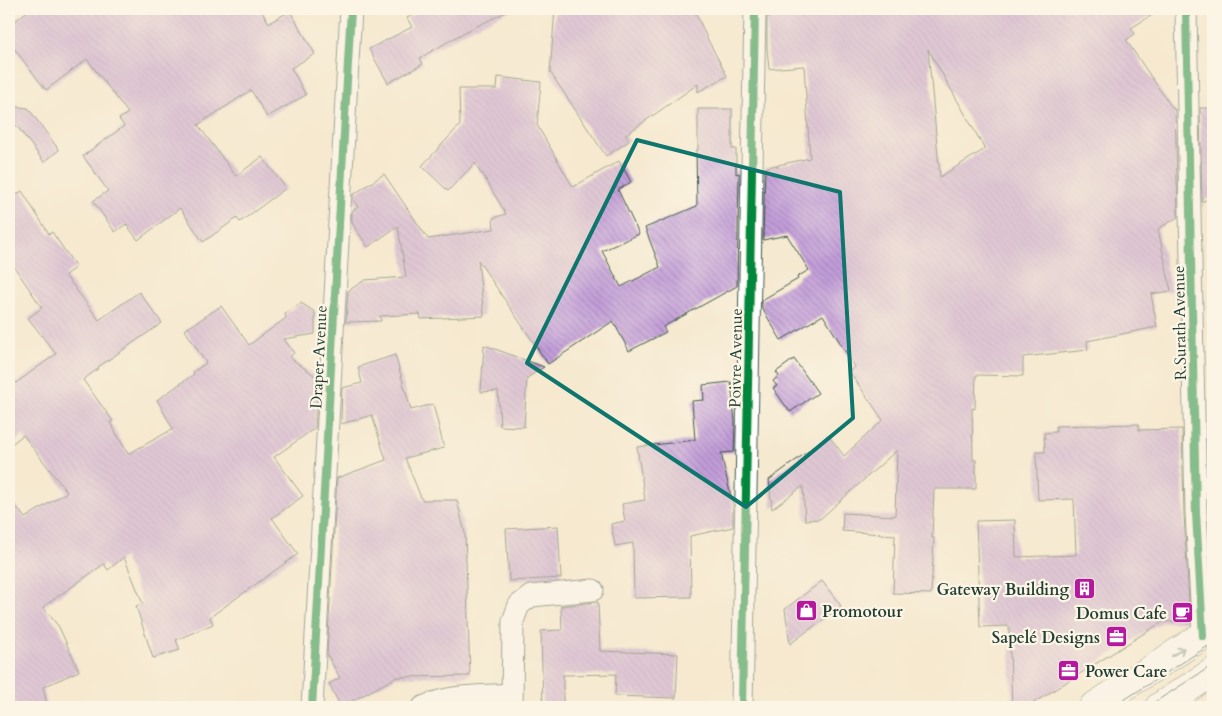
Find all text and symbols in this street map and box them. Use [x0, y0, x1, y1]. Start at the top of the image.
street label: R.Surath Avenue [1168, 265, 1192, 381]
street label: Draper Avenue [305, 305, 333, 409]
street label: Poivre Avenue [724, 308, 748, 408]
building icon: Gateway Building [1073, 577, 1097, 601]
place label: Gateway Building [936, 579, 1069, 601]
shop icon: Promotour [794, 599, 818, 623]
place label: Promotour [822, 601, 903, 623]
cafe icon: Domus Cafe [1171, 601, 1195, 625]
place label: Domus Cafe [1076, 603, 1167, 625]
office icon: Sapelé Designs [1104, 625, 1128, 649]
place label: Sapelé Designs [992, 627, 1100, 649]
one-way arrow [1171, 647, 1185, 657]
office icon: Power Care [1057, 659, 1081, 683]
place label: Power Care [1085, 661, 1167, 683]

